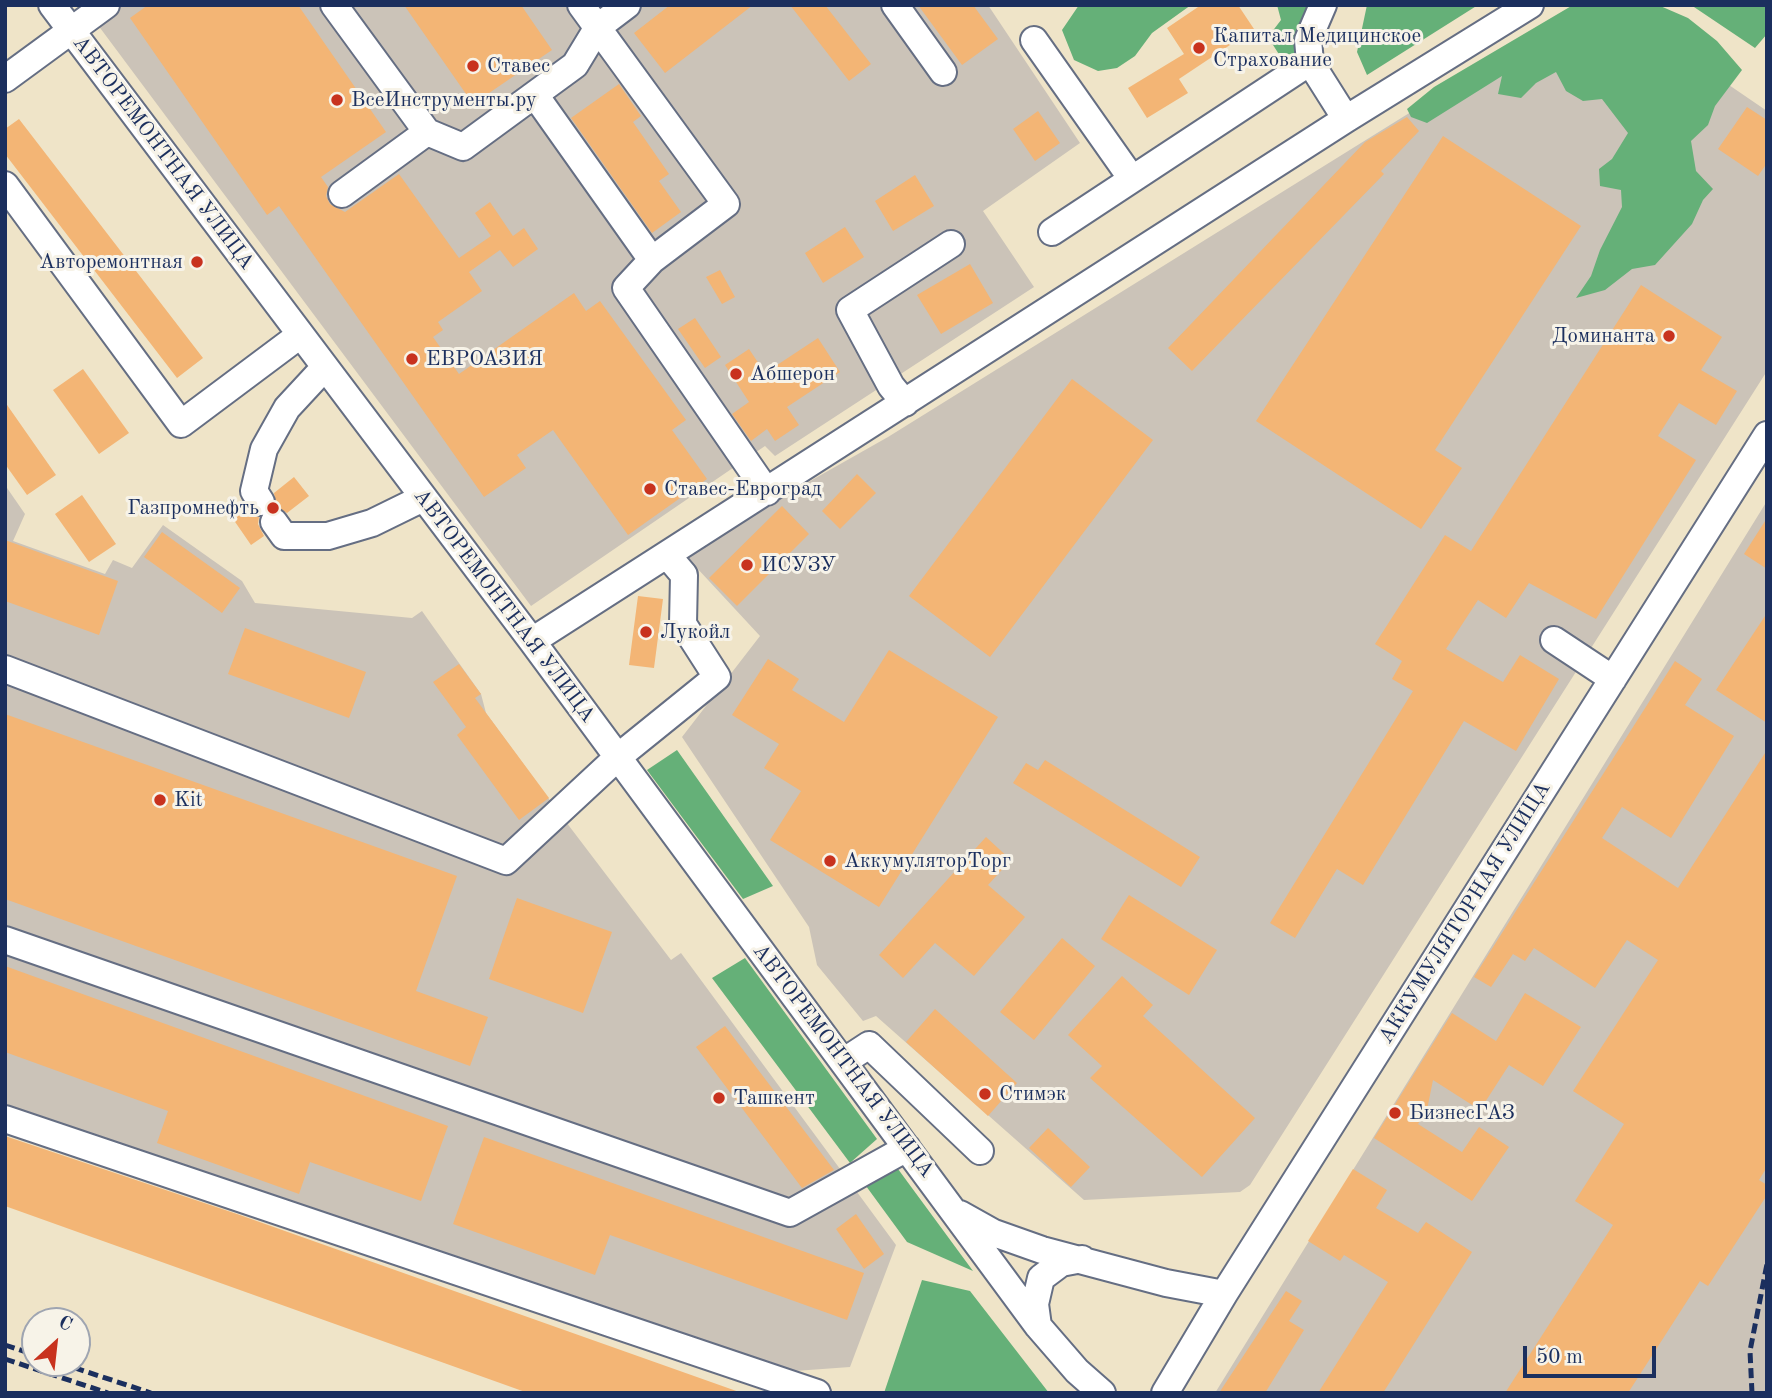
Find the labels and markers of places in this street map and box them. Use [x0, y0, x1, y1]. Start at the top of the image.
place label: Капитал Медицинское Страхование [1213, 23, 1421, 73]
marker: Капитал Медицинское Страхование [1191, 40, 1207, 56]
place label: Ставес [487, 53, 550, 79]
marker: Ставес [465, 58, 481, 74]
place label: ВсеИнструменты.ру [351, 87, 537, 113]
marker: ВсеИнструменты.ру [329, 92, 345, 108]
place label: Авторемонтная [39, 249, 183, 275]
marker: Авторемонтная [189, 254, 205, 270]
place label: Доминанта [1552, 323, 1655, 349]
marker: Доминанта [1661, 328, 1677, 344]
place label: ЕВРОАЗИЯ [426, 346, 543, 372]
marker: ЕВРОАЗИЯ [404, 351, 420, 367]
place label: Абшерон [750, 361, 835, 387]
marker: Абшерон [728, 366, 744, 382]
place label: Ставес-Евроград [664, 476, 822, 502]
marker: Ставес-Евроград [642, 481, 658, 497]
place label: Газпромнефть [127, 495, 259, 521]
marker: Газпромнефть [265, 500, 281, 516]
place label: ИСУЗУ [761, 552, 836, 578]
marker: ИСУЗУ [739, 557, 755, 573]
place label: Лукойл [660, 619, 730, 645]
marker: Лукойл [638, 624, 654, 640]
place label: Kit [174, 787, 203, 813]
marker: Kit [152, 792, 168, 808]
place label: АккумуляторТорг [844, 848, 1011, 874]
marker: АккумуляторТорг [822, 853, 838, 869]
place label: Стимэк [999, 1081, 1066, 1107]
place label: Ташкент [733, 1085, 815, 1111]
marker: Стимэк [977, 1086, 993, 1102]
marker: Ташкент [711, 1090, 727, 1106]
place label: БизнесГАЗ [1409, 1100, 1515, 1126]
marker: БизнесГАЗ [1387, 1105, 1403, 1121]

